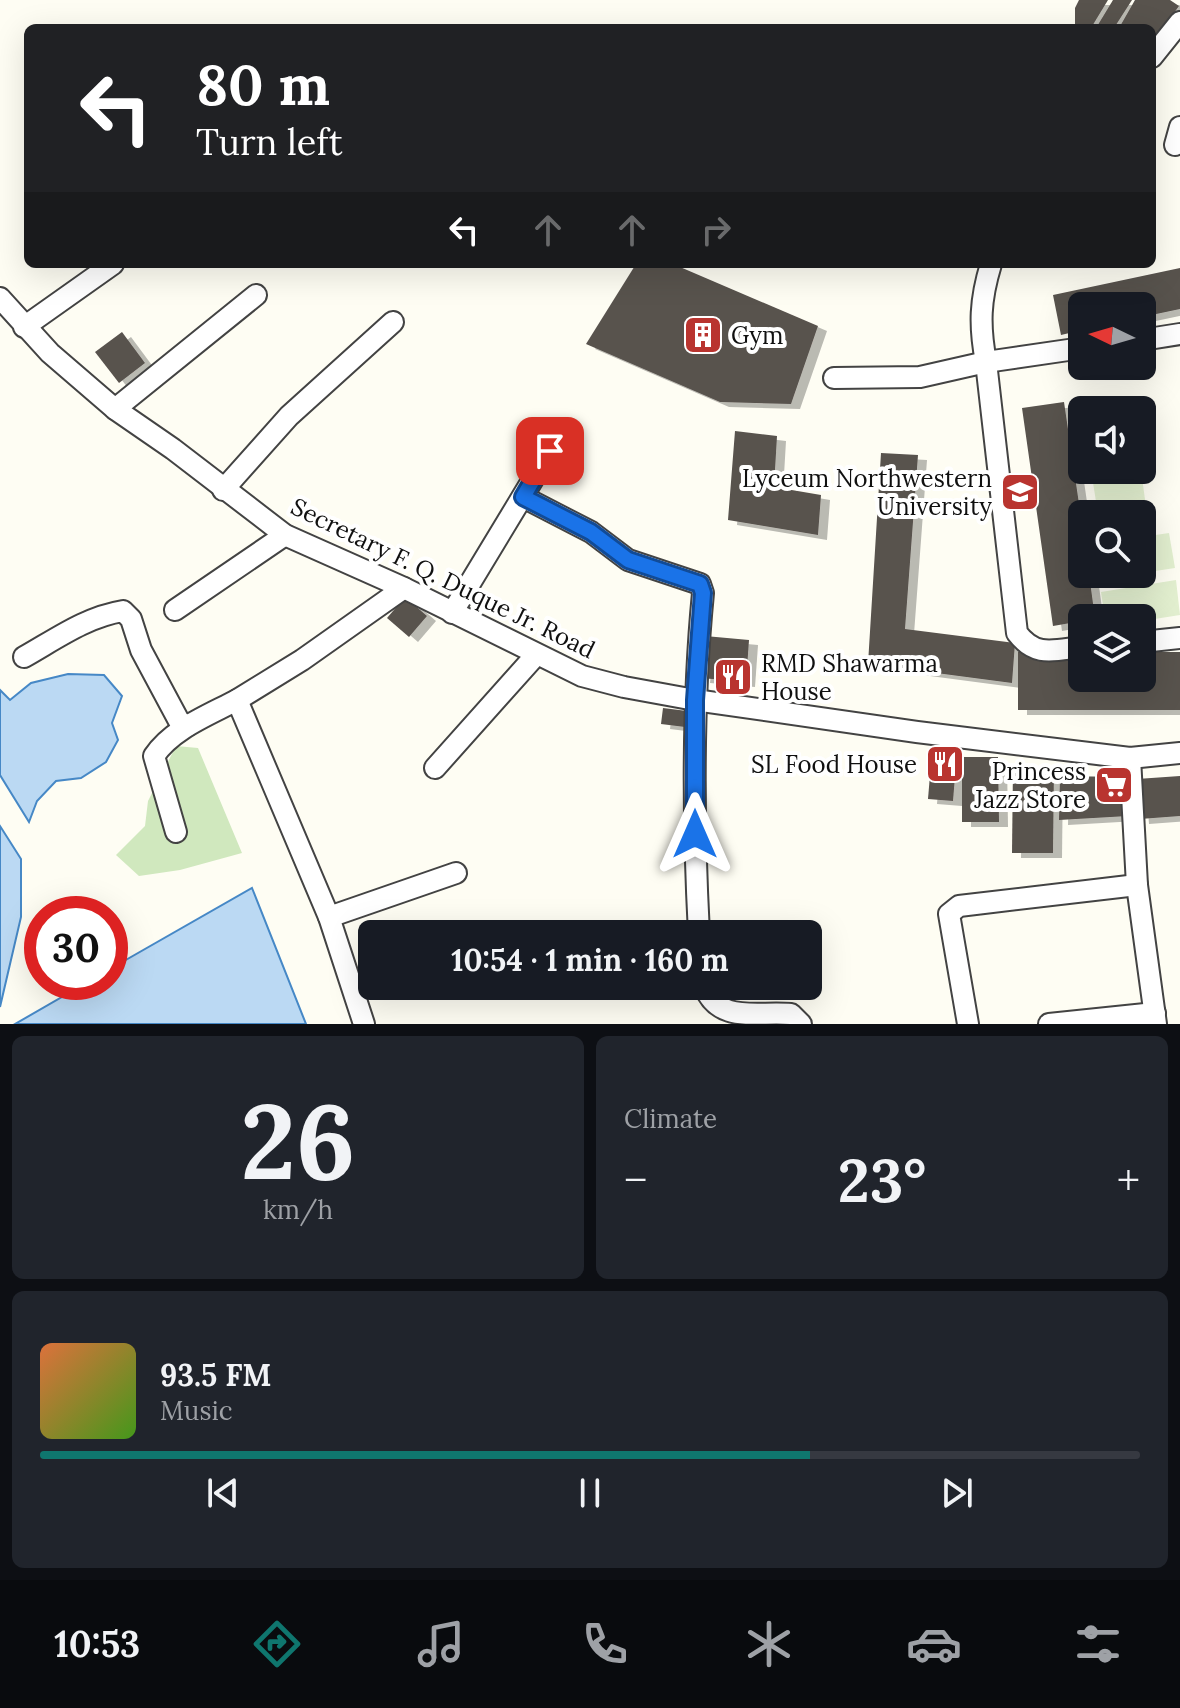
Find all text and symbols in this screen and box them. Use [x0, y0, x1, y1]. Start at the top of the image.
text: 80 m [196, 49, 330, 120]
icon: left [64, 56, 168, 160]
text: Turn left [196, 119, 343, 165]
icon: left [442, 208, 486, 252]
icon: ahead [526, 208, 570, 252]
icon: ahead [610, 208, 654, 252]
icon: right [694, 208, 738, 252]
north arrow [1068, 292, 1156, 380]
map controls [1068, 292, 1156, 692]
building icon: Gym [682, 314, 724, 356]
place label: Gym [731, 320, 783, 351]
button: sound [1068, 396, 1156, 484]
pin [516, 417, 584, 485]
icon: arrive [528, 429, 572, 473]
place label: Lyceum Northwestern University [742, 463, 992, 522]
school or university icon: Lyceum Northwestern University [999, 471, 1041, 513]
street label: Secretary F. Q. Duque Jr. Road [286, 491, 600, 665]
button: search [1068, 500, 1156, 588]
button: layers [1068, 604, 1156, 692]
place label: RMD Shawarma House [761, 648, 938, 707]
restaurant icon: RMD Shawarma House [712, 656, 754, 698]
restaurant icon: SL Food House [924, 743, 966, 785]
place label: SL Food House [751, 749, 917, 780]
place label: Princess Jazz Store [973, 756, 1086, 815]
supermarket icon: Princess Jazz Store [1093, 764, 1135, 806]
position arrow [653, 792, 737, 876]
speed limit sign: 30 [24, 896, 128, 1000]
text: 10:54 · 1 min · 160 m [451, 941, 729, 979]
text: 26 [240, 1074, 356, 1207]
text: Climate [624, 1102, 717, 1135]
text: 23° [838, 1142, 926, 1218]
text: − [624, 1152, 647, 1208]
text: + [1117, 1152, 1140, 1208]
text: km/h [263, 1193, 333, 1226]
text: 93.5 FM [160, 1356, 271, 1394]
text: Music [160, 1394, 233, 1427]
icon: previous [201, 1471, 245, 1515]
icon: pause [568, 1471, 612, 1515]
icon: next [935, 1471, 979, 1515]
icon: directions [249, 1616, 305, 1672]
icon: music [413, 1616, 469, 1672]
icon: phone [577, 1616, 633, 1672]
icon: climate [741, 1616, 797, 1672]
icon: car [906, 1616, 962, 1672]
icon: filters [1070, 1616, 1126, 1672]
text: 10:53 [54, 1621, 140, 1667]

